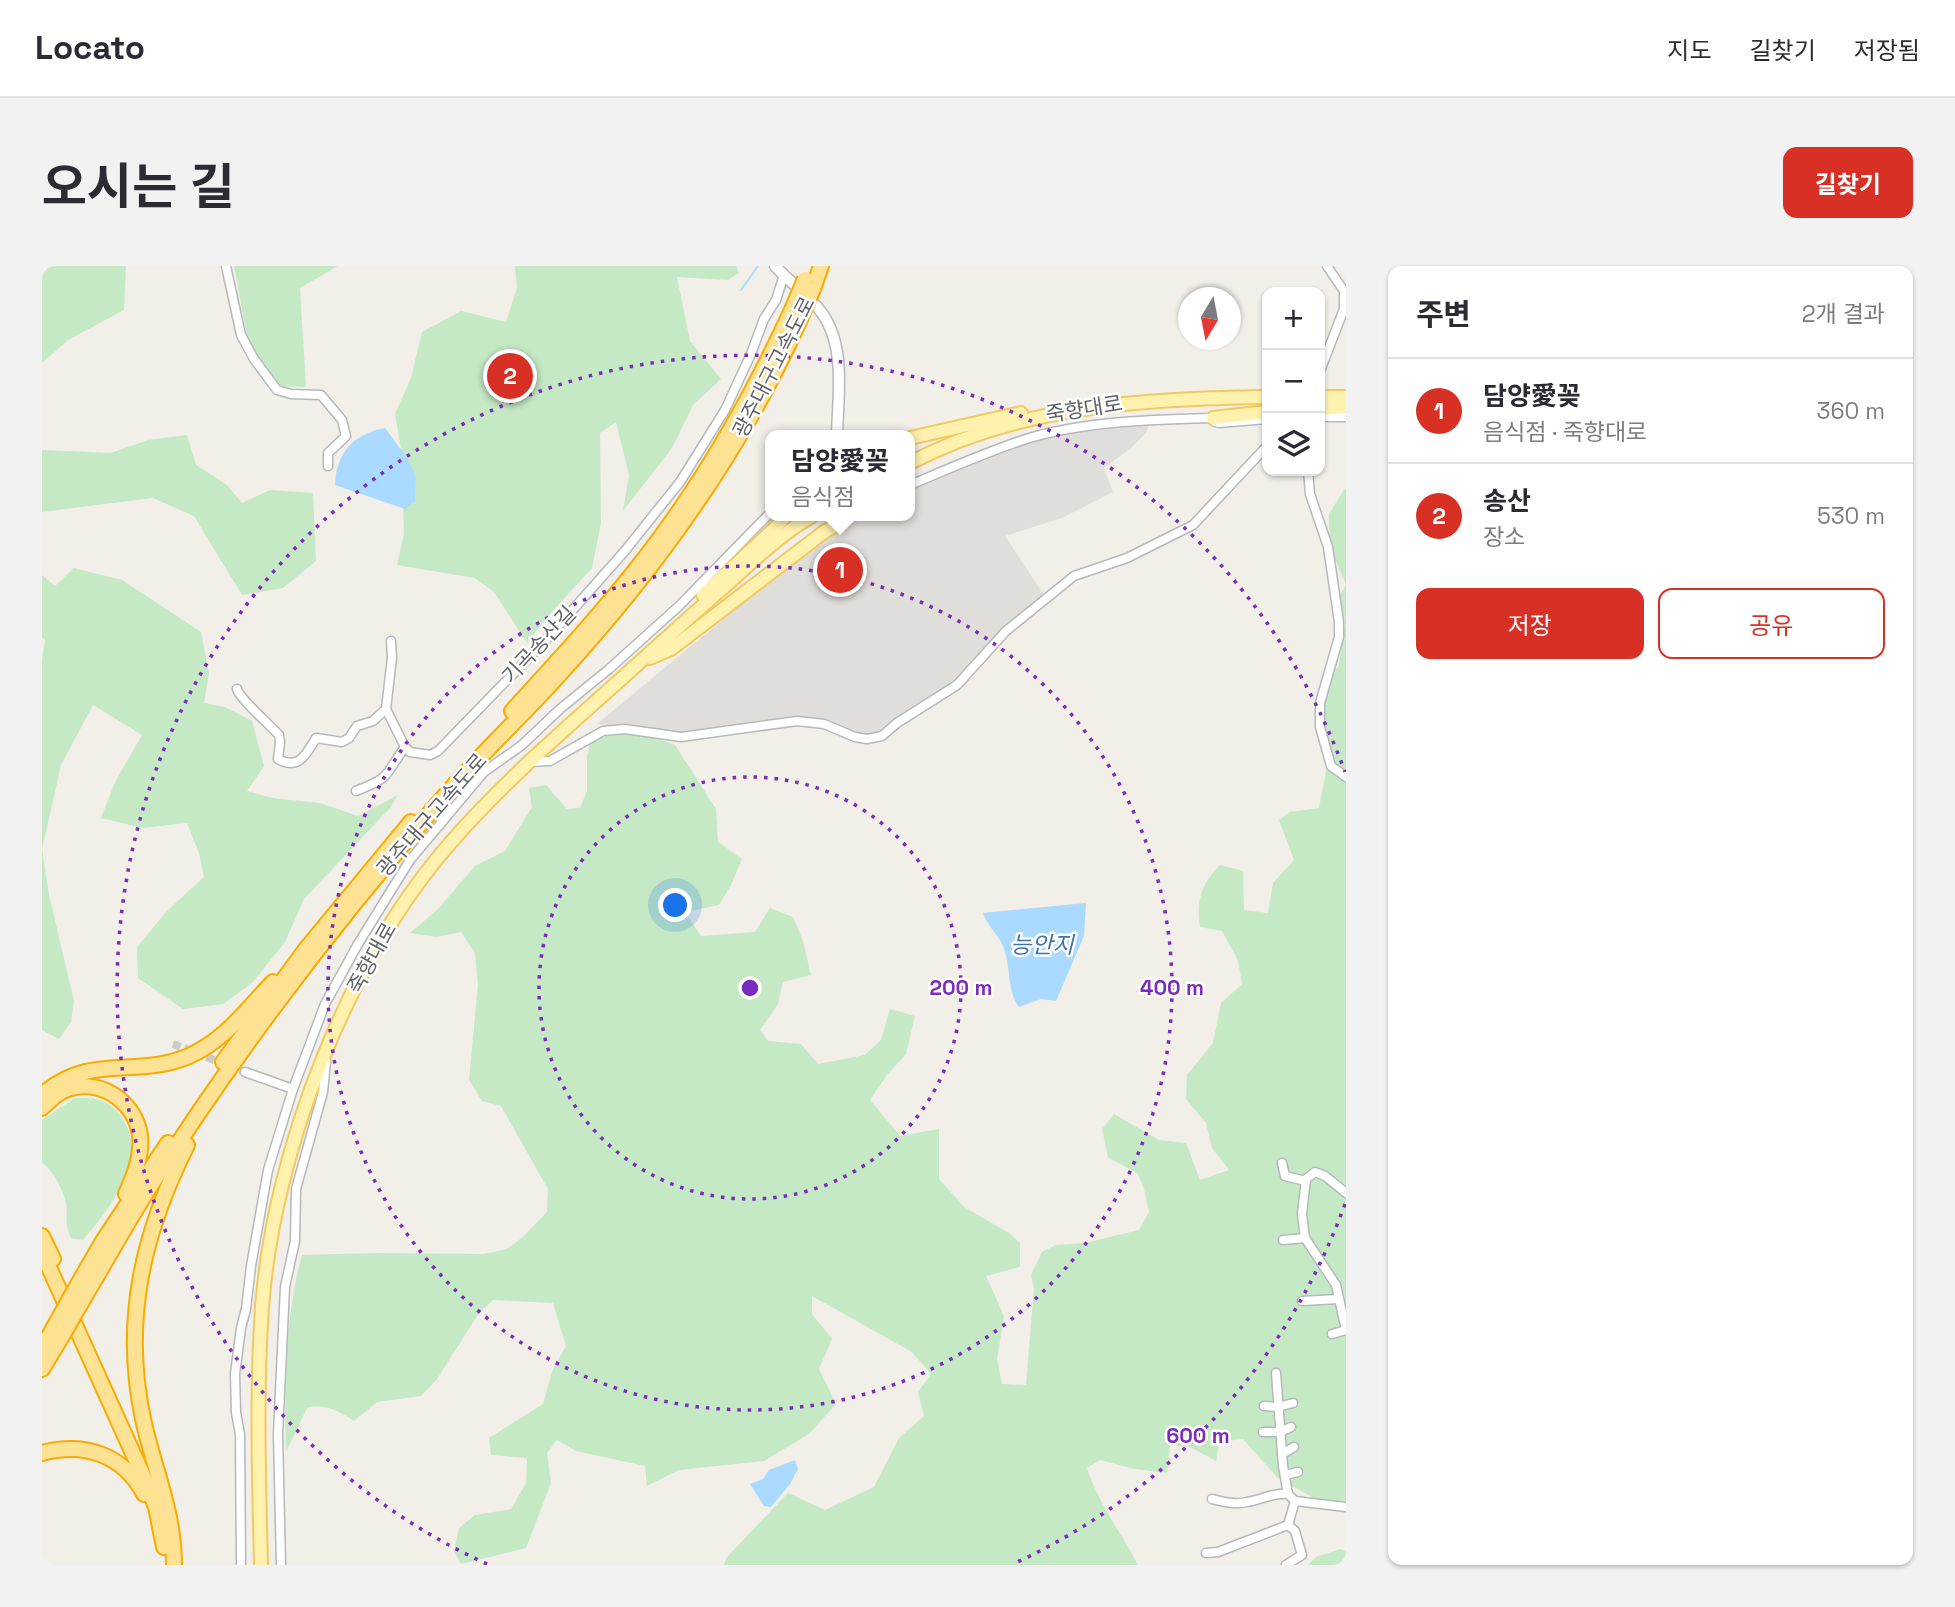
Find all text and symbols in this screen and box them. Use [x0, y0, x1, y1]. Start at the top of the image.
text: Locato [35, 27, 145, 69]
text: 지도 [1667, 35, 1712, 66]
text: 길찾기 [1750, 35, 1816, 66]
text: 저장됨 [1854, 35, 1920, 66]
button: 길찾기 [1783, 147, 1913, 218]
text: 오시는 길 [42, 156, 235, 218]
north arrow [1178, 287, 1241, 350]
map controls [1262, 287, 1325, 476]
button: + [1262, 287, 1325, 350]
street label: 광주대구고속도로 [726, 292, 821, 442]
text: 주변 [1416, 295, 1471, 334]
text: 2개 결과 [1802, 299, 1885, 329]
pin: 2 [487, 350, 533, 402]
button: − [1262, 350, 1325, 413]
text: 담양愛꽂 [1483, 379, 1581, 413]
street label: 죽향대로 [1044, 389, 1124, 428]
text: 1 [1434, 396, 1444, 426]
text: 360 m [1817, 396, 1885, 426]
button: layers [1262, 413, 1325, 476]
text: 음식점 · 죽향대로 [1483, 417, 1647, 447]
popup [765, 430, 915, 521]
text: 담양愛꽂 [791, 444, 889, 478]
text: 음식점 [791, 482, 855, 512]
text: 송산 [1483, 484, 1531, 518]
text: 2 [1432, 501, 1446, 531]
text: 530 m [1817, 501, 1885, 531]
text: 장소 [1483, 522, 1525, 552]
pin: 1 [817, 544, 863, 596]
button: 저장 [1416, 588, 1644, 659]
button: 공유 [1658, 588, 1885, 659]
street label: 기곡송산길 [496, 600, 581, 689]
street label: 광주대구고속도로 [371, 747, 493, 882]
your location [658, 888, 692, 922]
street label: 죽향대로 [341, 917, 402, 998]
water label: 능안지 [1010, 930, 1076, 960]
text: 200 m [930, 974, 992, 1001]
text: 400 m [1140, 974, 1204, 1001]
centre of rings [738, 976, 762, 1000]
text: 600 m [1166, 1422, 1230, 1449]

